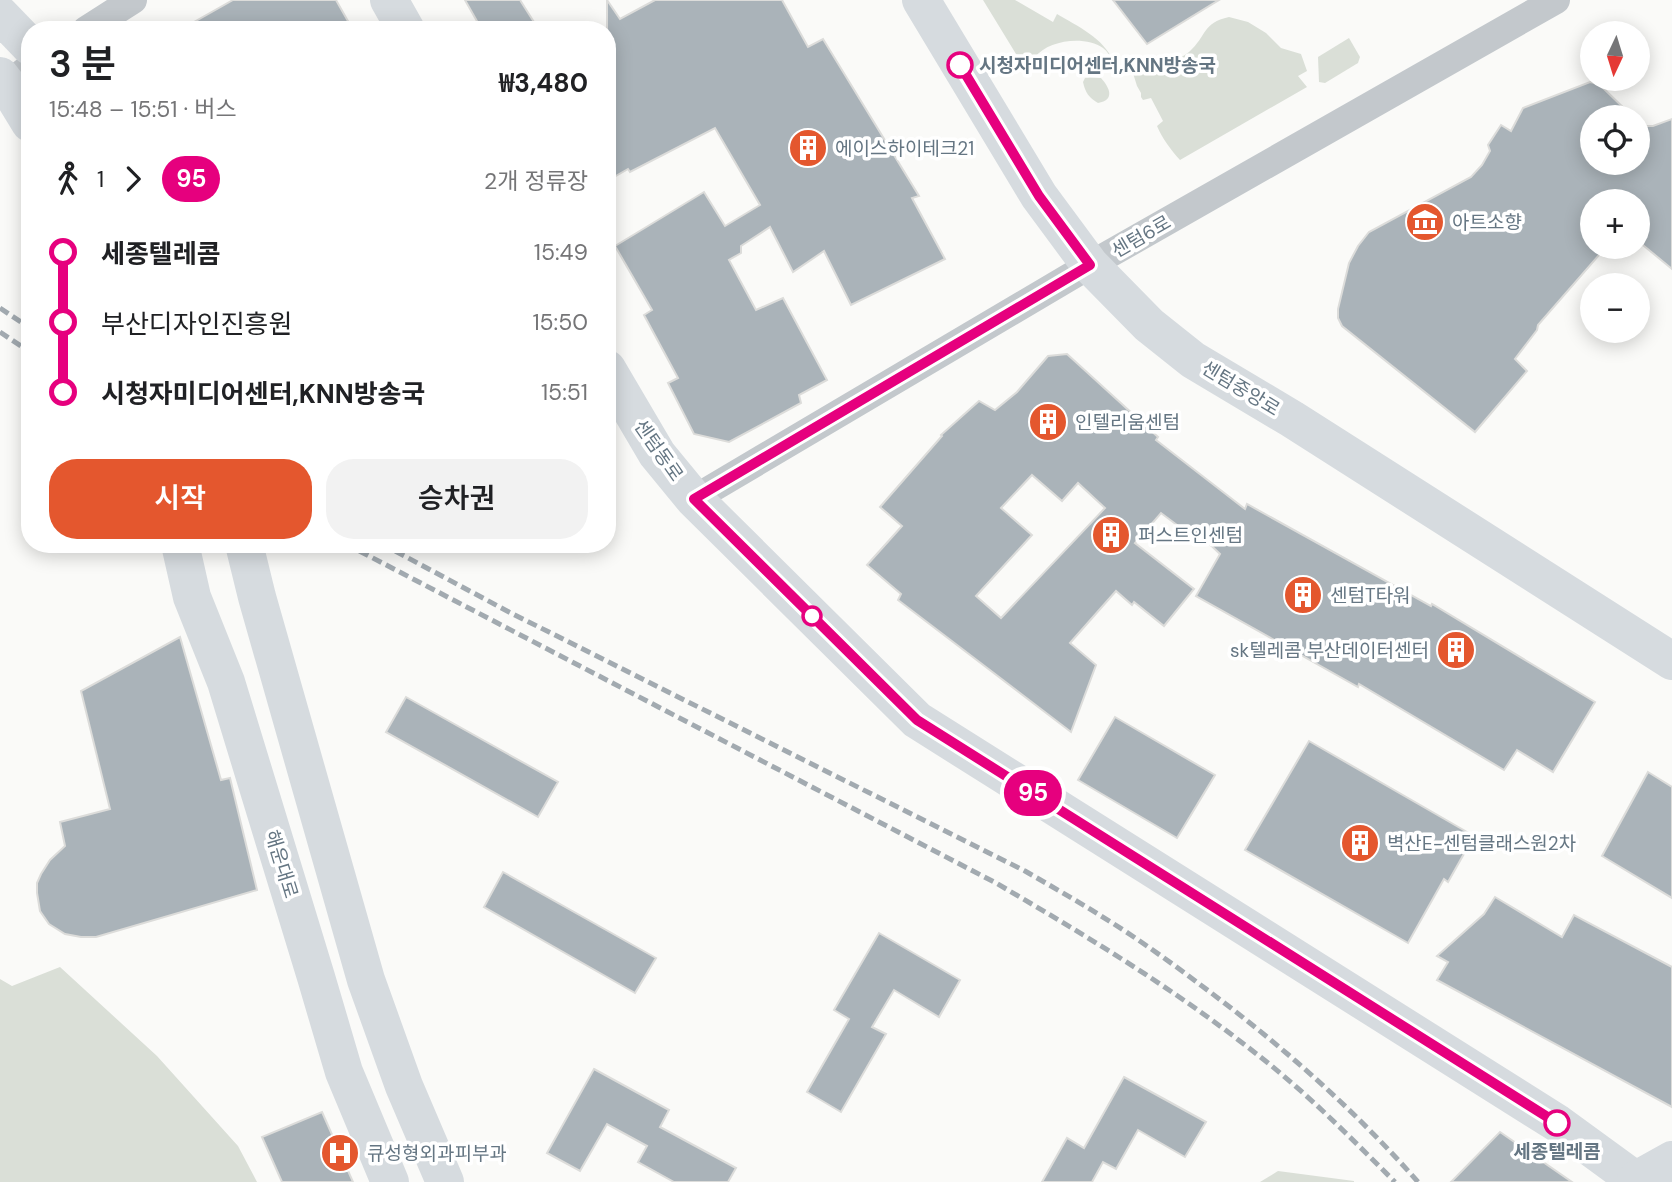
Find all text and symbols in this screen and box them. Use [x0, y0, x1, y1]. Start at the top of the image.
north arrow [1580, 21, 1650, 91]
map controls [1580, 21, 1650, 343]
text: 3 분 [49, 39, 116, 89]
marker: 시청자미디어센터,KNN방송국 [947, 52, 973, 78]
place label: 시청자미디어센터,KNN방송국 [979, 53, 1216, 78]
text: ₩3,480 [499, 66, 588, 100]
text: 15:48 – 15:51 · 버스 [49, 94, 237, 124]
button: locate [1580, 105, 1650, 175]
building icon: 에이스하이테크21 [787, 127, 829, 169]
place label: 에이스하이테크21 [835, 136, 974, 161]
icon: walk [49, 160, 87, 198]
icon: forward [114, 160, 152, 198]
text: 95 [176, 163, 206, 194]
text: 1 [97, 164, 104, 194]
text: 2개 정류장 [484, 166, 588, 196]
button: + [1580, 189, 1650, 259]
museum icon: 아트소향 [1404, 201, 1446, 243]
street label: 센텀6로 [1107, 210, 1175, 263]
place label: 아트소향 [1452, 210, 1522, 235]
text: 세종텔레콤 [101, 237, 221, 271]
text: 15:49 [534, 237, 588, 267]
button: − [1580, 273, 1650, 343]
text: 부산디자인진흥원 [101, 307, 292, 341]
text: 15:50 [532, 307, 588, 337]
street label: 센텀중앙로 [1197, 355, 1285, 422]
text: 시청자미디어센터,KNN방송국 [101, 377, 425, 411]
text: 15:51 [541, 377, 588, 407]
building icon: 인텔리움센텀 [1027, 401, 1069, 443]
place label: 인텔리움센텀 [1075, 410, 1180, 435]
street label: 센텀동로 [628, 414, 689, 486]
button: 시작 [49, 459, 312, 539]
button: 승차권 [326, 459, 588, 539]
building icon: 퍼스트인센텀 [1090, 514, 1132, 556]
place label: 퍼스트인센텀 [1138, 523, 1243, 548]
building icon: 센텀T타워 [1282, 574, 1324, 616]
place label: 센텀T타워 [1330, 583, 1411, 608]
unlabelled marker [802, 606, 822, 626]
building icon: sk텔레콤 부산데이터센터 [1435, 629, 1477, 671]
place label: sk텔레콤 부산데이터센터 [1230, 638, 1429, 663]
line badge: 95 [1002, 770, 1064, 816]
text: 95 [1018, 777, 1048, 808]
building icon: 벽산E-센텀클래스원2차 [1339, 822, 1381, 864]
street label: 해운대로 [259, 827, 304, 901]
place label: 벽산E-센텀클래스원2차 [1387, 831, 1576, 856]
marker: 세종텔레콤 [1544, 1110, 1570, 1136]
hospital icon: 큐성형외과피부과 [319, 1132, 361, 1174]
place label: 세종텔레콤 [1513, 1139, 1601, 1164]
place label: 큐성형외과피부과 [367, 1141, 507, 1166]

